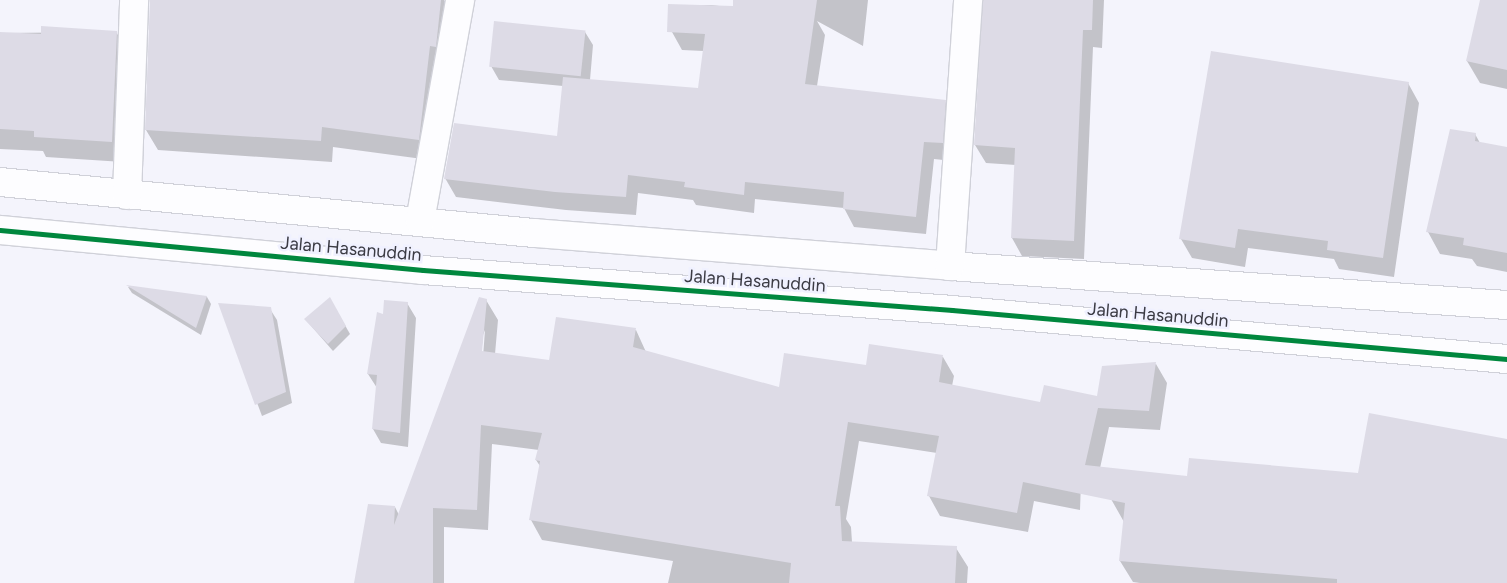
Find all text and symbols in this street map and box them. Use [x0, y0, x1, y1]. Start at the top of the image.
street label: Jalan Hasanuddin [279, 232, 423, 266]
street label: Jalan Hasanuddin [684, 265, 826, 297]
street label: Jalan Hasanuddin [1086, 298, 1230, 332]

